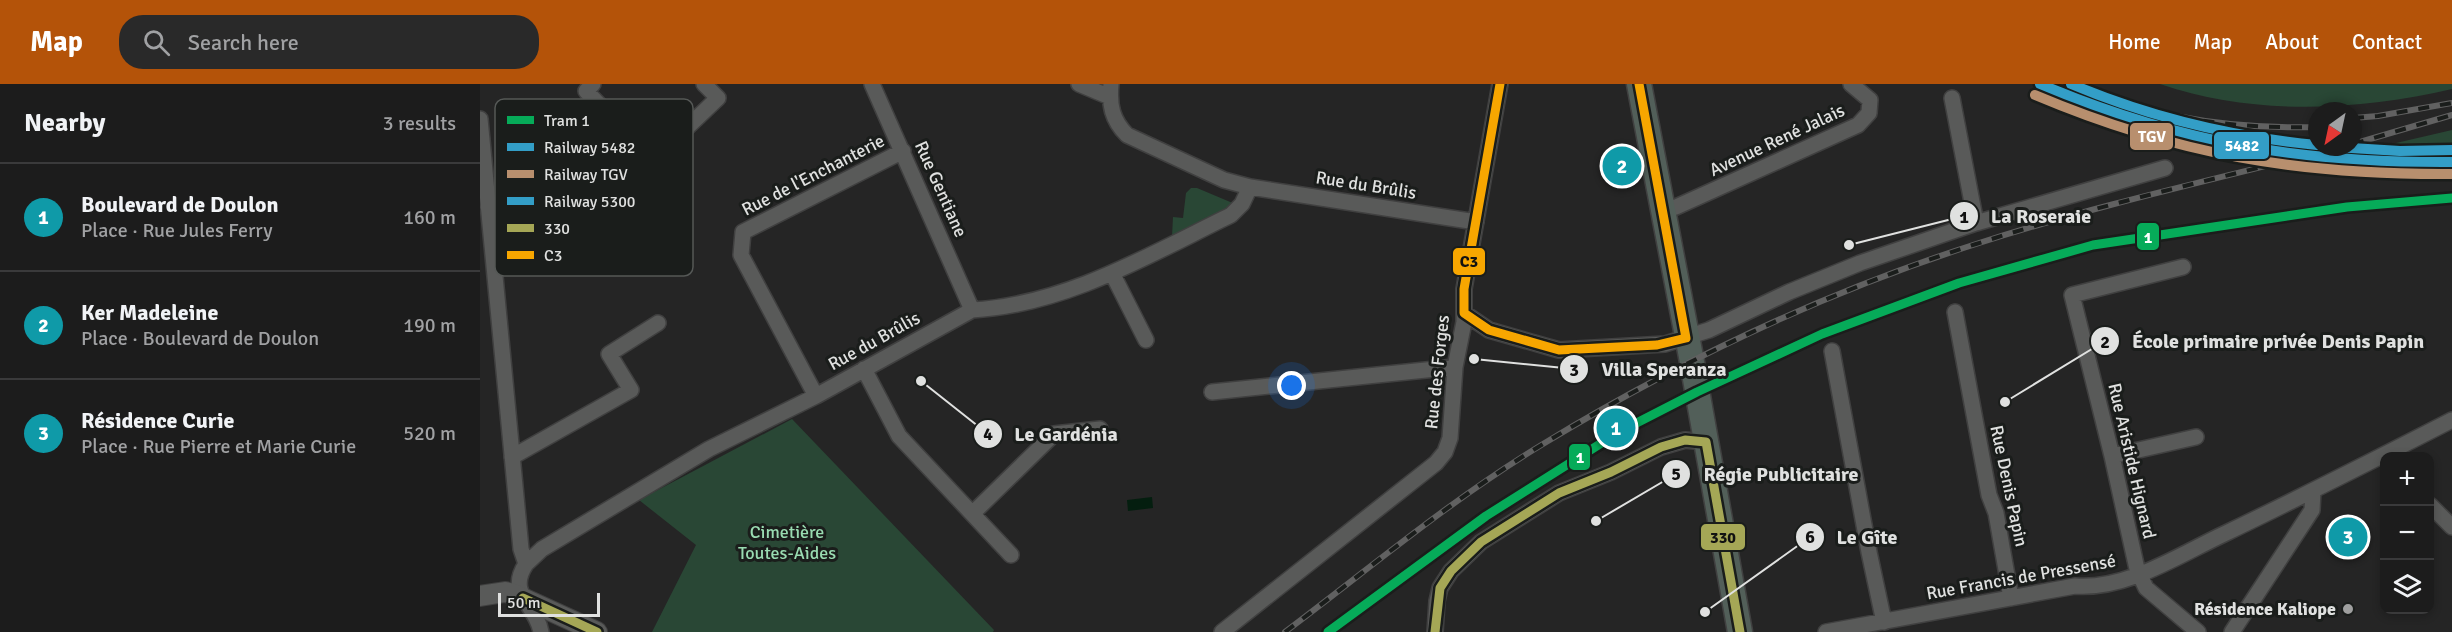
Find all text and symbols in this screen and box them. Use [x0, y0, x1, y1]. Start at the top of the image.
search box [119, 15, 539, 69]
text: Map [30, 25, 83, 59]
icon: search [140, 26, 173, 59]
text: Search here [188, 29, 299, 56]
text: Home [2108, 29, 2161, 55]
text: Map [2194, 29, 2232, 55]
text: About [2265, 29, 2319, 55]
text: Contact [2352, 29, 2422, 55]
legend [495, 99, 693, 276]
street label: Avenue René Jalais [1706, 99, 1848, 181]
north arrow [2308, 102, 2362, 156]
text: Nearby [24, 107, 105, 139]
text: 3 results [383, 111, 456, 136]
text: Tram 1 [544, 111, 590, 131]
line badge: TGV [2129, 122, 2174, 151]
text: TGV [2138, 127, 2166, 147]
street label: Rue de l'Enchanterie [738, 129, 888, 221]
line badge: 5482 [2213, 131, 2270, 160]
text: 5482 [2225, 136, 2259, 156]
text: Railway 5482 [544, 138, 635, 158]
street label: Rue Gentiane [910, 138, 972, 240]
pin: 2 [1602, 144, 1642, 188]
text: Railway TGV [544, 165, 628, 185]
street label: Rue du Brûlis [1314, 166, 1418, 204]
text: Boulevard de Doulon [81, 191, 278, 218]
text: Railway 5300 [544, 192, 635, 212]
callout: La Roseraie [1949, 197, 2103, 235]
text: La Roseraie [1991, 204, 2091, 229]
text: 1 [38, 205, 49, 230]
text: 160 m [403, 205, 456, 230]
text: 1 [1959, 206, 1969, 228]
text: Place · Rue Jules Ferry [81, 218, 273, 243]
text: 330 [544, 219, 570, 239]
line badge: 1 [2136, 222, 2160, 251]
text: 1 [2144, 228, 2153, 248]
text: C3 [544, 246, 562, 266]
line badge: C3 [1452, 247, 1486, 276]
text: C3 [1460, 252, 1478, 272]
text: Ker Madeleine [81, 299, 218, 326]
street label: Rue du Brûlis [824, 307, 924, 375]
text: 2 [38, 313, 49, 338]
text: 190 m [403, 313, 456, 338]
street label: Rue des Forges [1420, 314, 1454, 430]
callout: École primaire privée Denis Papin [2090, 322, 2436, 360]
text: Place · Boulevard de Doulon [81, 326, 319, 351]
text: École primaire privée Denis Papin [2132, 329, 2424, 354]
text: 2 [2100, 331, 2110, 353]
callout: Villa Speranza [1559, 350, 1738, 388]
text: Villa Speranza [1601, 357, 1727, 382]
text: 3 [1569, 359, 1579, 381]
your location [1277, 371, 1306, 400]
street label: Rue Aristide Hignard [2103, 381, 2161, 541]
pin: 1 [1596, 406, 1636, 450]
text: Résidence Curie [81, 407, 234, 434]
callout: Le Gardénia [973, 415, 1130, 453]
text: 3 [38, 421, 49, 446]
text: 520 m [403, 421, 456, 446]
text: Le Gardénia [1014, 422, 1118, 447]
text: 4 [983, 423, 993, 445]
street label: Rue Denis Papin [1985, 423, 2033, 549]
text: Place · Rue Pierre et Marie Curie [81, 434, 356, 459]
line badge: 1 [1568, 443, 1591, 471]
text: 1 [1576, 448, 1585, 468]
map controls [2380, 452, 2434, 614]
button: + [2380, 452, 2434, 506]
callout: Régie Publicitaire [1661, 455, 1870, 493]
text: Régie Publicitaire [1703, 462, 1859, 487]
text: 5 [1671, 463, 1681, 485]
button: − [2380, 506, 2434, 560]
pin: 3 [2328, 514, 2368, 560]
callout: Le Gîte [1795, 518, 1910, 556]
park label: Cimetière Toutes-Aides [738, 521, 836, 564]
line badge: 330 [1700, 523, 1746, 551]
text: Le Gîte [1837, 525, 1897, 550]
text: 6 [1805, 526, 1815, 548]
text: 330 [1710, 528, 1736, 548]
street label: Rue Francis de Pressensé [1924, 549, 2118, 605]
button: layers [2380, 560, 2434, 614]
scale bar [498, 590, 600, 618]
text: 50 m [507, 593, 541, 613]
place label: Résidence Kaliope [2194, 598, 2336, 620]
marker: Résidence Kaliope [2341, 602, 2355, 616]

